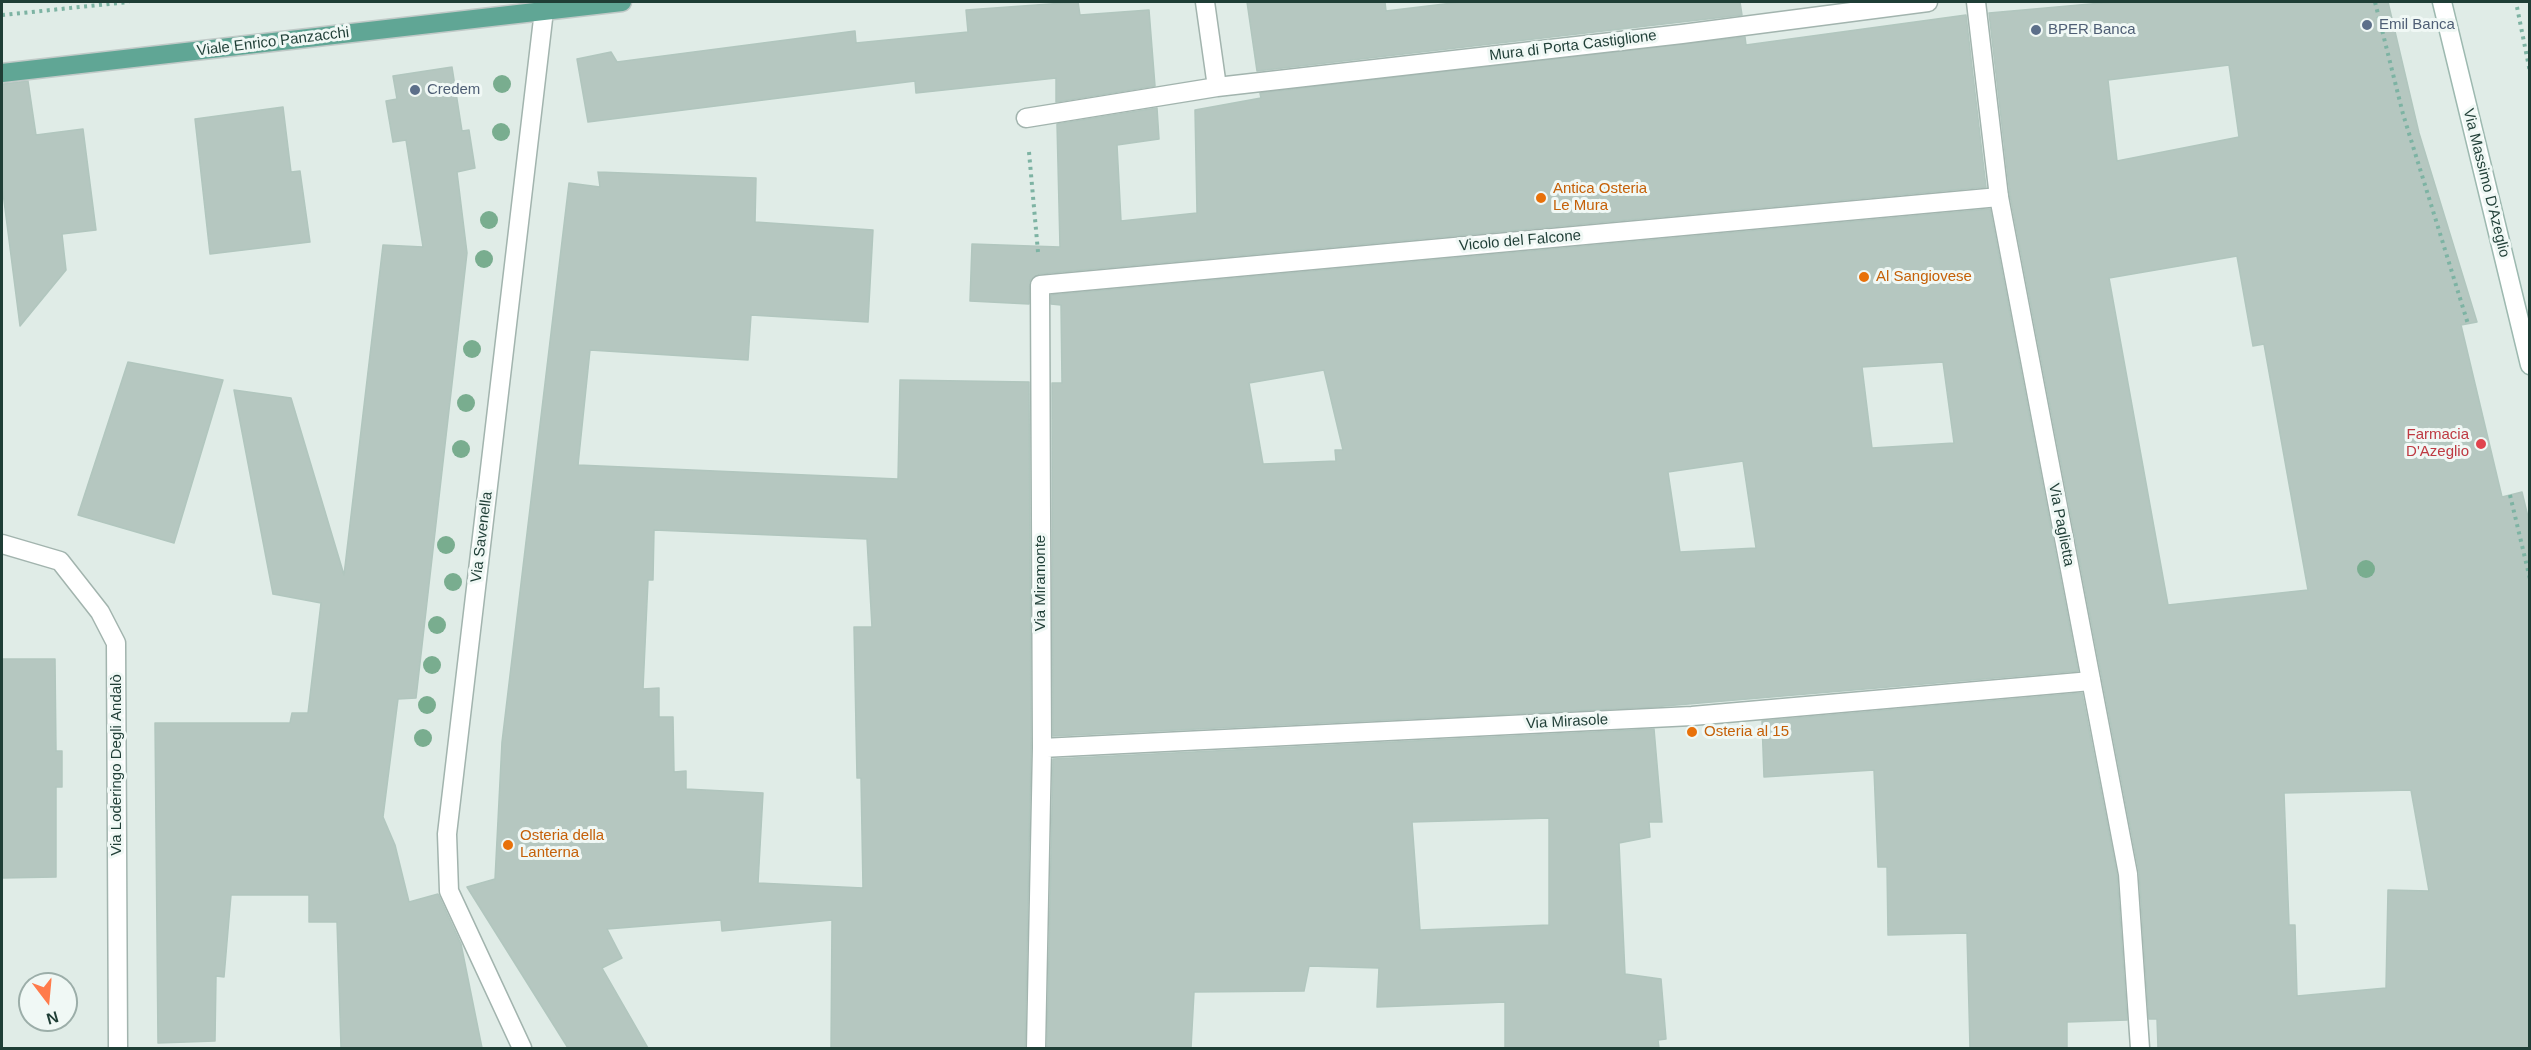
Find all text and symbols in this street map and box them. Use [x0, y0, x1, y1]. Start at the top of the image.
place label: Emil Banca [2379, 16, 2455, 34]
marker: Emil Banca [2360, 18, 2374, 32]
place label: BPER Banca [2048, 21, 2136, 39]
marker: BPER Banca [2029, 23, 2043, 37]
street label: Viale Enrico Panzacchi [196, 24, 350, 60]
street label: Mura di Porta Castiglione [1488, 27, 1658, 65]
place label: Credem [427, 81, 480, 99]
marker: Credem [408, 83, 422, 97]
street label: Via Massimo D'Azeglio [2459, 107, 2513, 259]
place label: Antica Osteria Le Mura [1553, 180, 1647, 215]
marker: Antica Osteria Le Mura [1534, 191, 1548, 205]
street label: Vicolo del Falcone [1458, 227, 1582, 255]
place label: Al Sangiovese [1876, 268, 1972, 286]
marker: Al Sangiovese [1857, 270, 1871, 284]
place label: Farmacia D'Azeglio [2406, 426, 2469, 461]
marker: Farmacia D'Azeglio [2474, 437, 2488, 451]
street label: Via Paglietta [2044, 482, 2078, 568]
street label: Via Savenella [467, 491, 497, 583]
street label: Via Miramonte [1032, 535, 1050, 631]
street label: Via Loderingo Degli Andalò [108, 674, 126, 856]
street label: Via Mirasole [1525, 711, 1609, 733]
place label: Osteria al 15 [1704, 723, 1789, 741]
marker: Osteria al 15 [1685, 725, 1699, 739]
place label: Osteria della Lanterna [520, 827, 604, 862]
marker: Osteria della Lanterna [501, 838, 515, 852]
north arrow [18, 972, 78, 1032]
text: N [45, 1008, 60, 1028]

